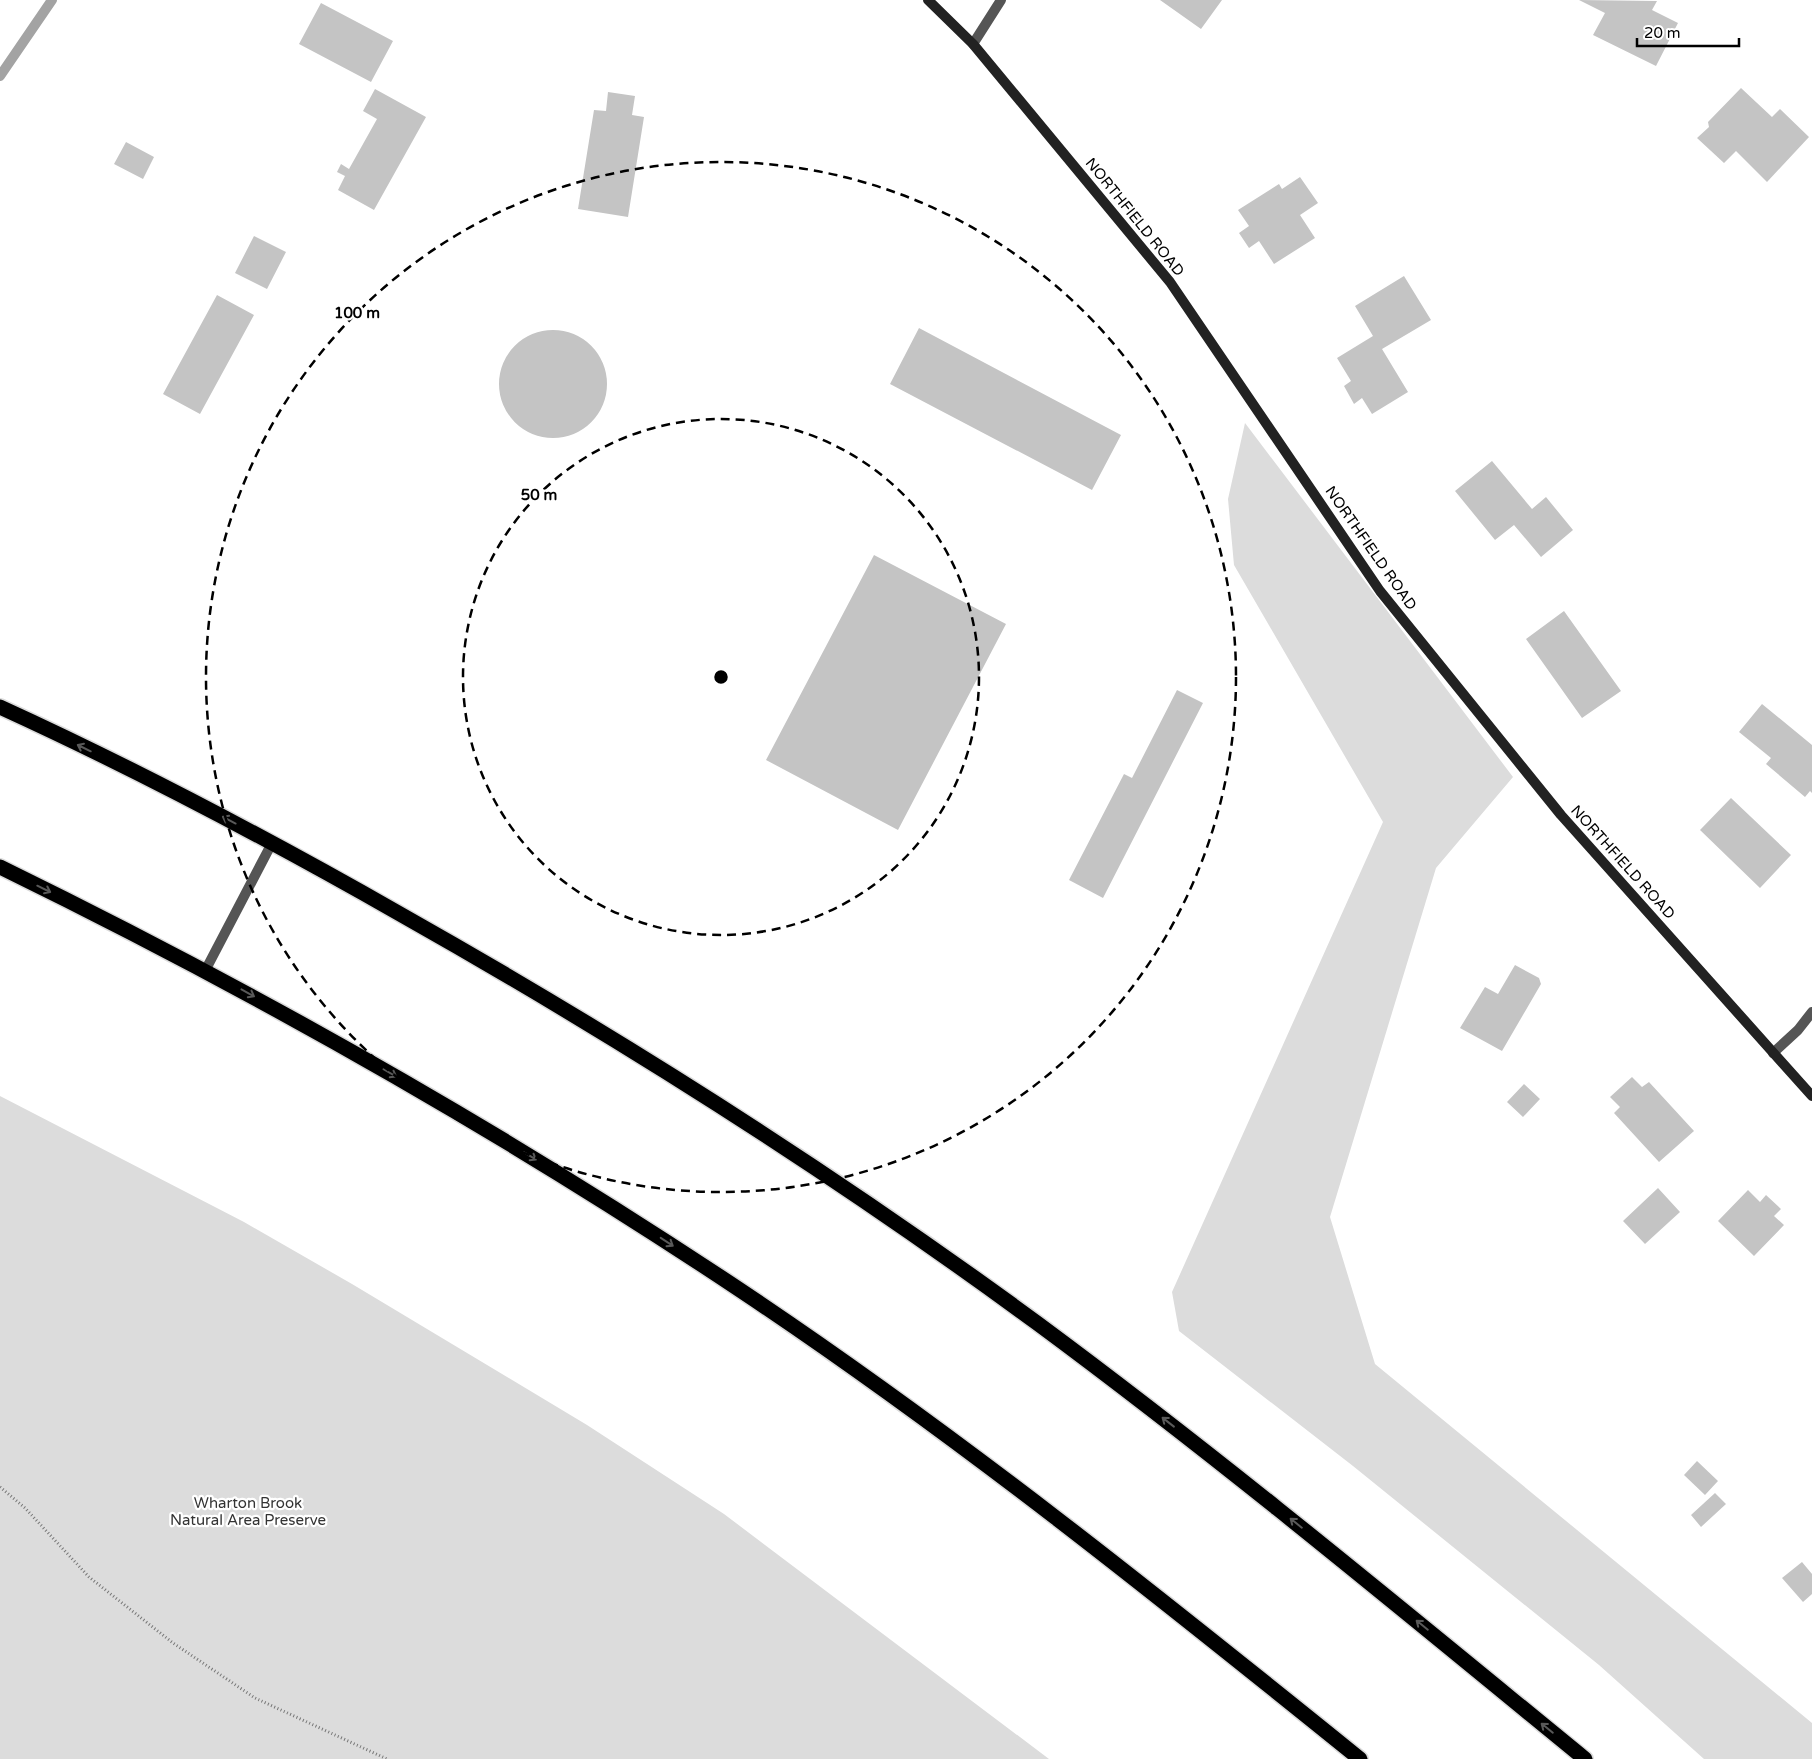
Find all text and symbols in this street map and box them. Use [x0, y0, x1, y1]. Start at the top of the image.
scale bar [1637, 15, 1740, 47]
text: 20 m [1644, 24, 1681, 42]
street label: NORTHFIELD ROAD [1082, 154, 1188, 280]
text: 100 m [334, 304, 380, 322]
street label: NORTHFIELD ROAD [1321, 483, 1421, 613]
text: 50 m [521, 486, 557, 504]
centre of rings [712, 668, 730, 686]
one-way arrow [77, 743, 92, 752]
street label: NORTHFIELD ROAD [1567, 801, 1679, 923]
one-way arrow [223, 815, 237, 825]
one-way arrow [36, 884, 51, 894]
one-way arrow [241, 988, 256, 998]
one-way arrow [382, 1068, 397, 1078]
one-way arrow [522, 1151, 536, 1161]
one-way arrow [660, 1238, 674, 1248]
one-way arrow [1162, 1416, 1175, 1427]
park label: Wharton Brook Natural Area Preserve [170, 1494, 326, 1529]
one-way arrow [1289, 1517, 1302, 1528]
one-way arrow [1415, 1620, 1428, 1631]
one-way arrow [1541, 1723, 1554, 1734]

